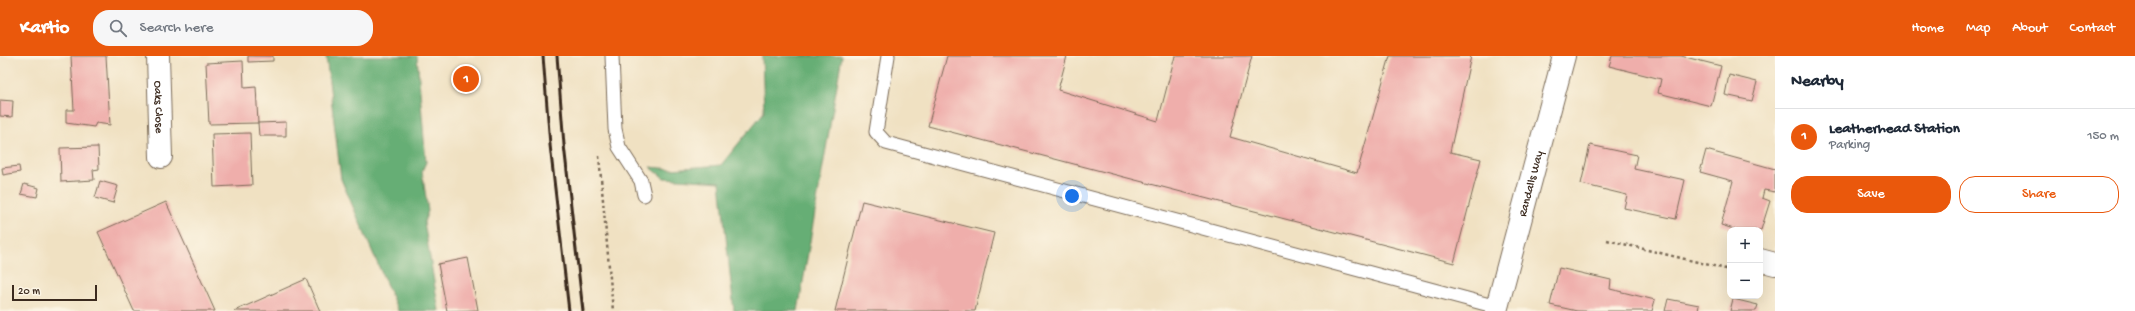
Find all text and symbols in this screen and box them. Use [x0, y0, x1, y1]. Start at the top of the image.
search box [93, 10, 373, 46]
text: Kartio [20, 17, 69, 40]
icon: search [107, 17, 129, 39]
text: Search here [139, 19, 213, 37]
text: Home [1912, 20, 1944, 37]
text: Map [1966, 20, 1990, 37]
text: About [2012, 20, 2048, 37]
text: Contact [2070, 20, 2115, 37]
pin: 1 [453, 64, 479, 94]
text: Nearby [1791, 72, 1844, 92]
street label: Oaks Close [150, 81, 165, 134]
text: Leatherhead Station [1829, 120, 1960, 138]
text: 1 [1801, 129, 1807, 144]
text: 150 m [2087, 129, 2119, 144]
text: Parking [1829, 138, 1870, 153]
street label: Randalls Way [1516, 149, 1547, 218]
button: Save [1791, 176, 1951, 213]
button: Share [1959, 176, 2119, 213]
your location [1062, 186, 1082, 206]
map controls [1727, 227, 1763, 299]
button: + [1727, 227, 1763, 263]
button: − [1727, 263, 1763, 299]
scale bar [12, 283, 97, 302]
text: 20 m [18, 286, 40, 298]

